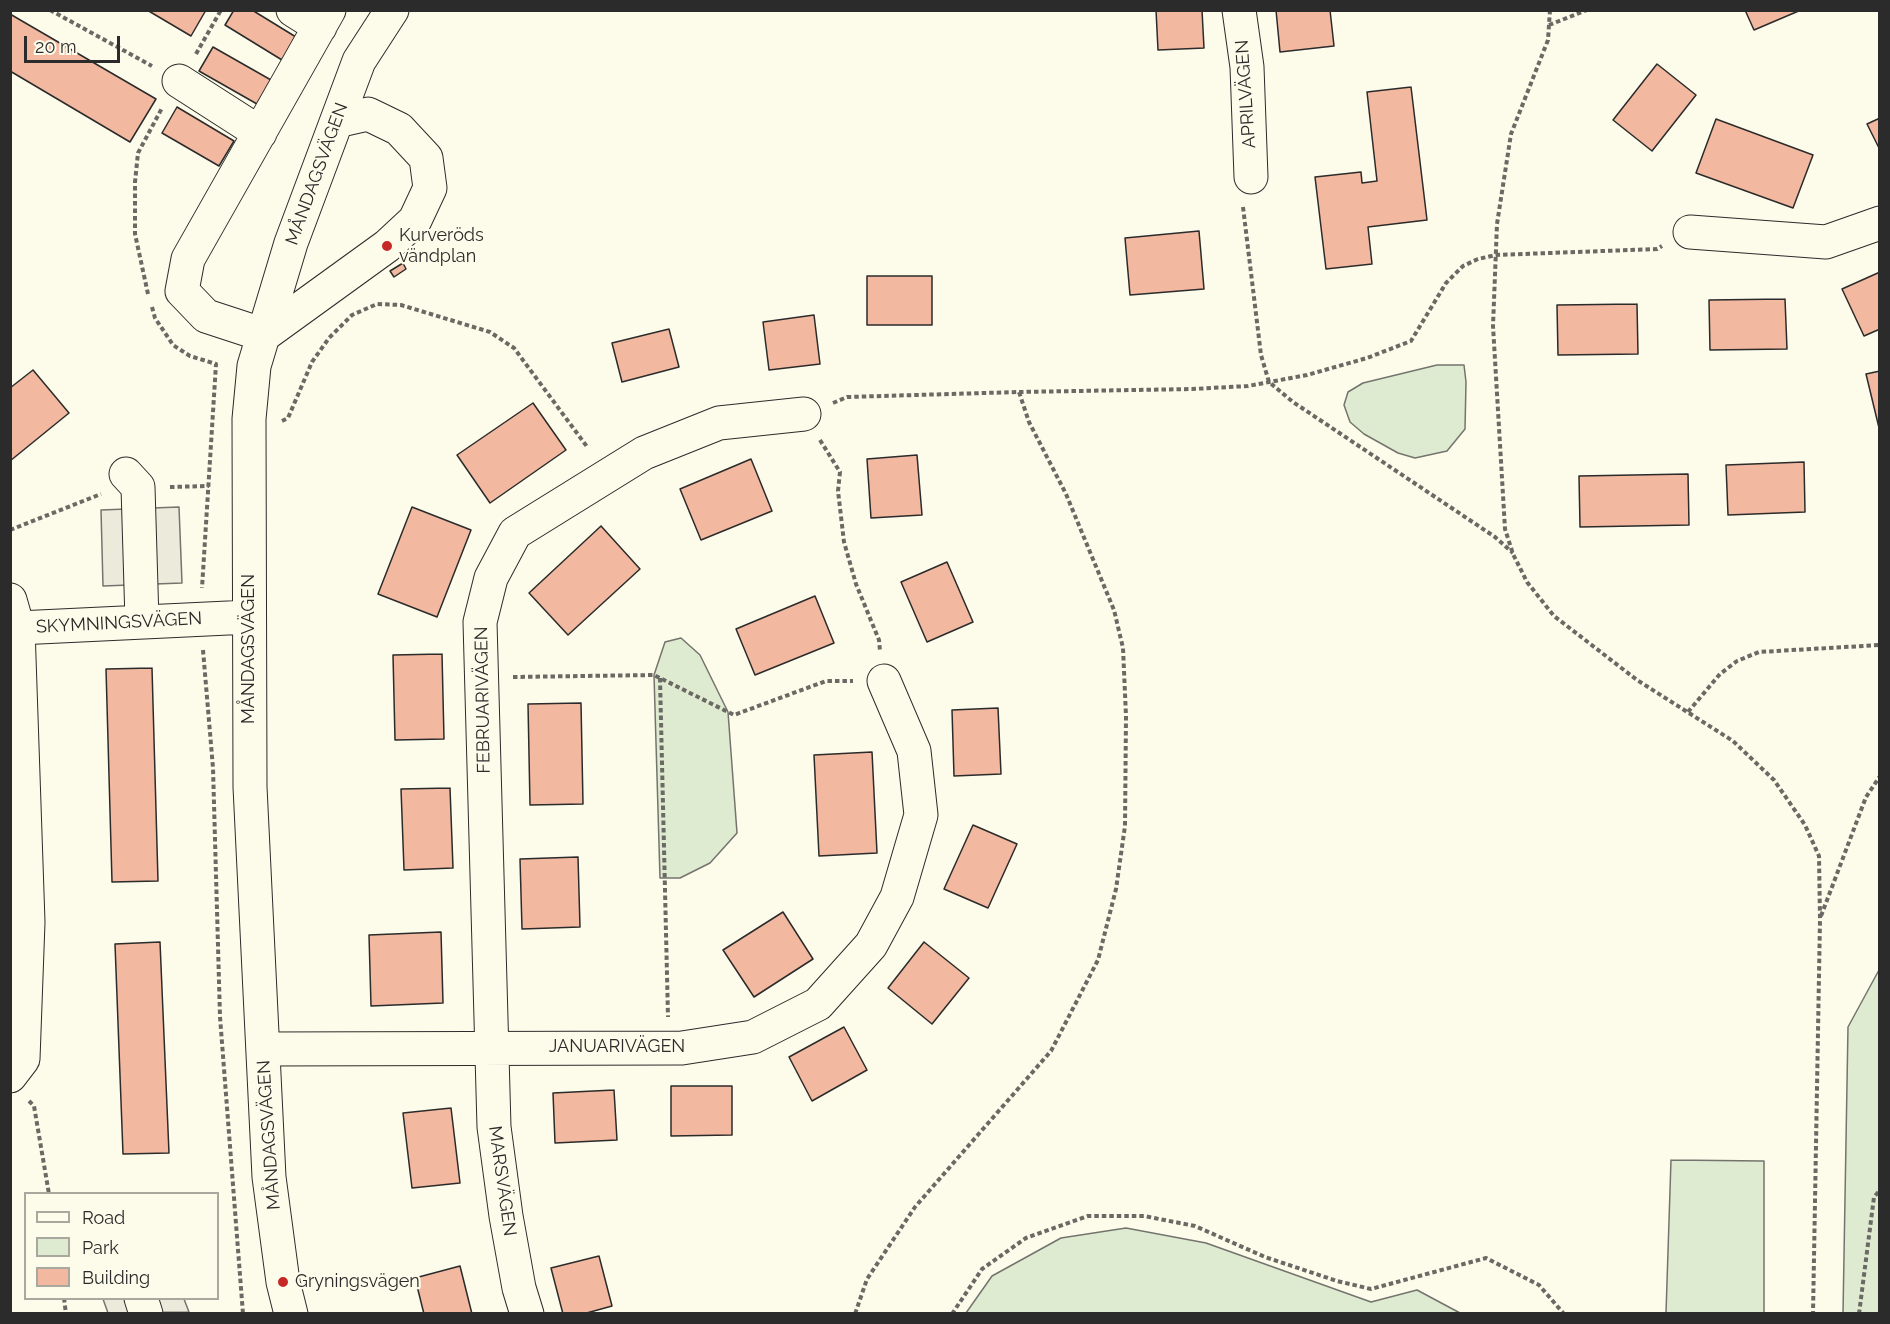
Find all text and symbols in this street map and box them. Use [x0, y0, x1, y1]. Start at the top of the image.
scale bar [27, 24, 123, 62]
text: 20 m [35, 36, 77, 57]
street label: APRILVÄGEN [1231, 39, 1261, 149]
street label: MÅNDAGSVÄGEN [281, 100, 353, 248]
place label: Kurveröds vändplan [399, 225, 484, 268]
marker: Kurveröds vändplan [380, 239, 394, 253]
street label: MÅNDAGSVÄGEN [238, 574, 260, 724]
street label: SKYMNINGSVÄGEN [35, 608, 203, 638]
street label: FEBRUARIVÄGEN [471, 626, 495, 774]
street label: JANUARIVÄGEN [549, 1036, 685, 1058]
street label: MÅNDAGSVÄGEN [253, 1059, 285, 1211]
street label: MARSVÄGEN [484, 1125, 520, 1237]
legend [24, 1192, 219, 1300]
text: Road [82, 1207, 125, 1228]
text: Park [82, 1237, 119, 1258]
text: Building [82, 1267, 150, 1288]
place label: Gryningsvägen [295, 1271, 420, 1293]
marker: Gryningsvägen [276, 1275, 290, 1289]

